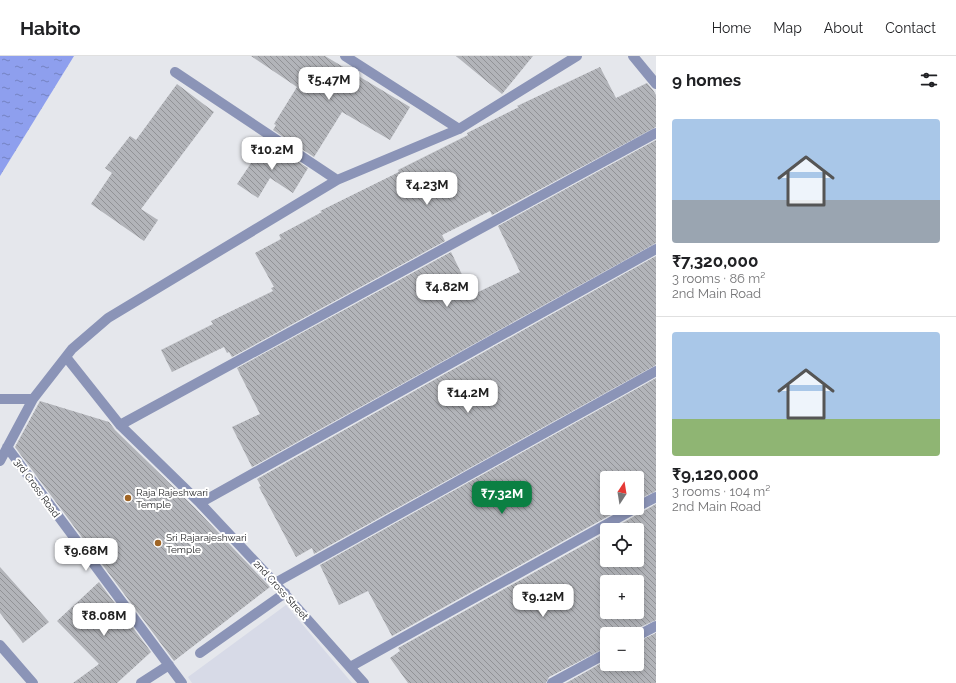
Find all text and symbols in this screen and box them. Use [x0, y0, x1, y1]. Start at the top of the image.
text: Habito [20, 17, 81, 39]
text: Home [712, 20, 751, 36]
text: Map [773, 20, 802, 36]
text: About [824, 20, 863, 36]
text: Contact [885, 20, 936, 36]
pin: ₹5.47M [296, 67, 362, 101]
icon: filters [918, 69, 940, 91]
text: 9 homes [672, 70, 741, 90]
text: ₹5.47M [307, 72, 351, 87]
pin: ₹10.2M [239, 137, 305, 171]
text: ₹10.2M [251, 142, 293, 157]
icon: home [770, 145, 842, 217]
pin: ₹4.23M [394, 172, 460, 206]
text: ₹4.23M [405, 177, 449, 192]
text: ₹7,320,000 [672, 251, 758, 271]
text: 3 rooms · 86 m² [672, 271, 765, 286]
pin: ₹4.82M [414, 274, 480, 308]
text: ₹4.82M [425, 279, 469, 294]
text: 2nd Main Road [672, 286, 761, 301]
icon: home [770, 358, 842, 430]
pin: ₹14.2M [435, 380, 501, 414]
text: ₹14.2M [447, 385, 489, 400]
street label: 3rd Cross Road [12, 457, 62, 519]
text: ₹9,120,000 [672, 464, 759, 484]
north arrow [600, 471, 644, 515]
map controls [600, 471, 644, 671]
pin: ₹7.32M [469, 481, 535, 515]
text: 3 rooms · 104 m² [672, 484, 770, 499]
text: ₹7.32M [481, 486, 523, 501]
place label: Raja Rajeshwari Temple [136, 487, 208, 510]
marker: Raja Rajeshwari Temple [123, 493, 133, 503]
text: 2nd Main Road [672, 499, 761, 514]
button: locate [600, 523, 644, 567]
place label: Sri Rajarajeshwari Temple [166, 532, 247, 555]
pin: ₹9.68M [53, 538, 119, 572]
marker: Sri Rajarajeshwari Temple [153, 538, 163, 548]
text: ₹9.68M [64, 543, 108, 558]
street label: 2nd Cross Street [252, 558, 311, 622]
button: + [600, 575, 644, 619]
pin: ₹9.12M [510, 584, 576, 618]
text: ₹9.12M [522, 589, 564, 604]
pin: ₹8.08M [71, 603, 137, 637]
text: ₹8.08M [82, 608, 126, 623]
button: − [600, 627, 644, 671]

